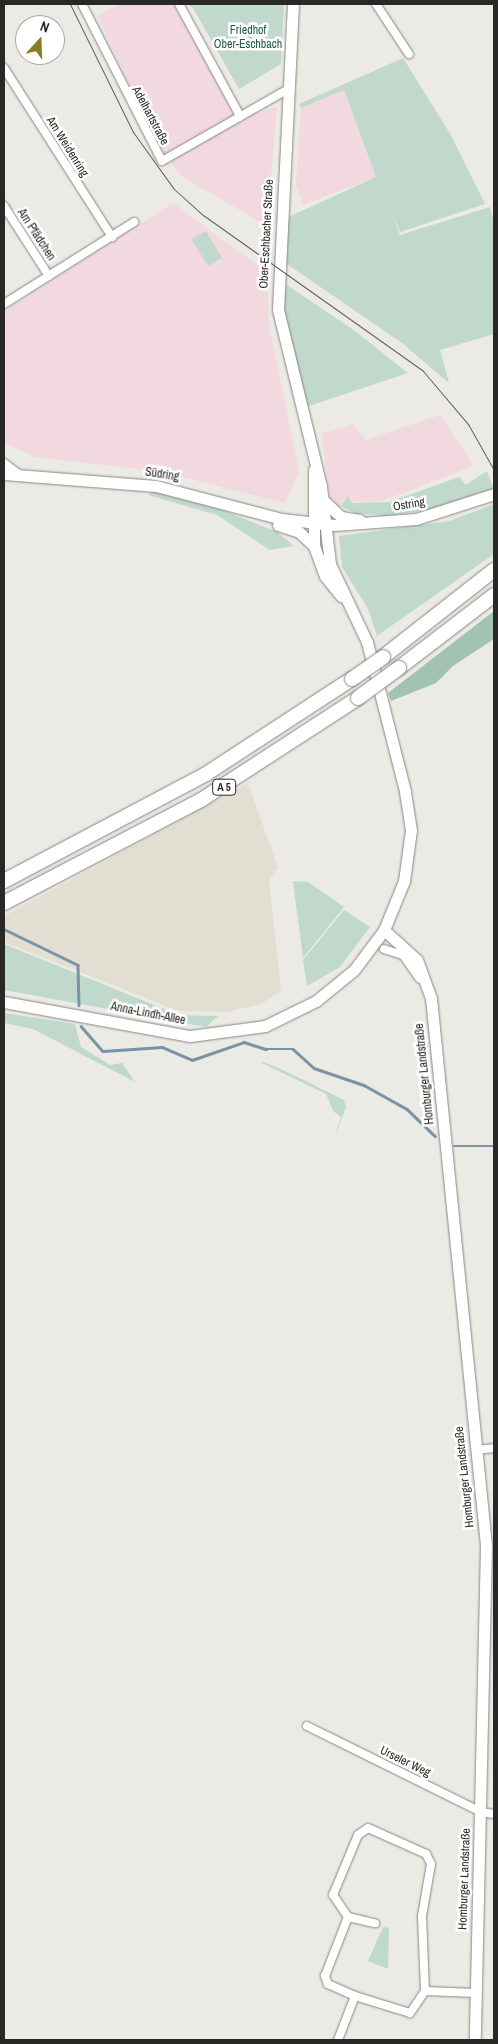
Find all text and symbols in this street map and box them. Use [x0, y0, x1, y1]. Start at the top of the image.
north arrow [15, 15, 65, 65]
text: N [38, 17, 52, 37]
park label: Friedhof Ober-Eschbach [214, 24, 282, 52]
street label: Adelhartstraße [128, 84, 172, 148]
street label: Am Weidenring [43, 114, 91, 180]
street label: Ober-Eschbacher Straße [257, 179, 277, 289]
street label: Am Pfädchen [14, 206, 58, 264]
street label: Südring [144, 465, 180, 485]
street label: Ostring [392, 495, 426, 515]
road number: A 5 [212, 779, 236, 796]
street label: Anna-Lindh-Allee [109, 1000, 187, 1028]
street label: Homburger Landstraße [413, 1023, 437, 1125]
street label: Homburger Landstraße [453, 1426, 477, 1528]
street label: Urseler Weg [377, 1744, 433, 1780]
street label: Homburger Landstraße [456, 1828, 474, 1930]

